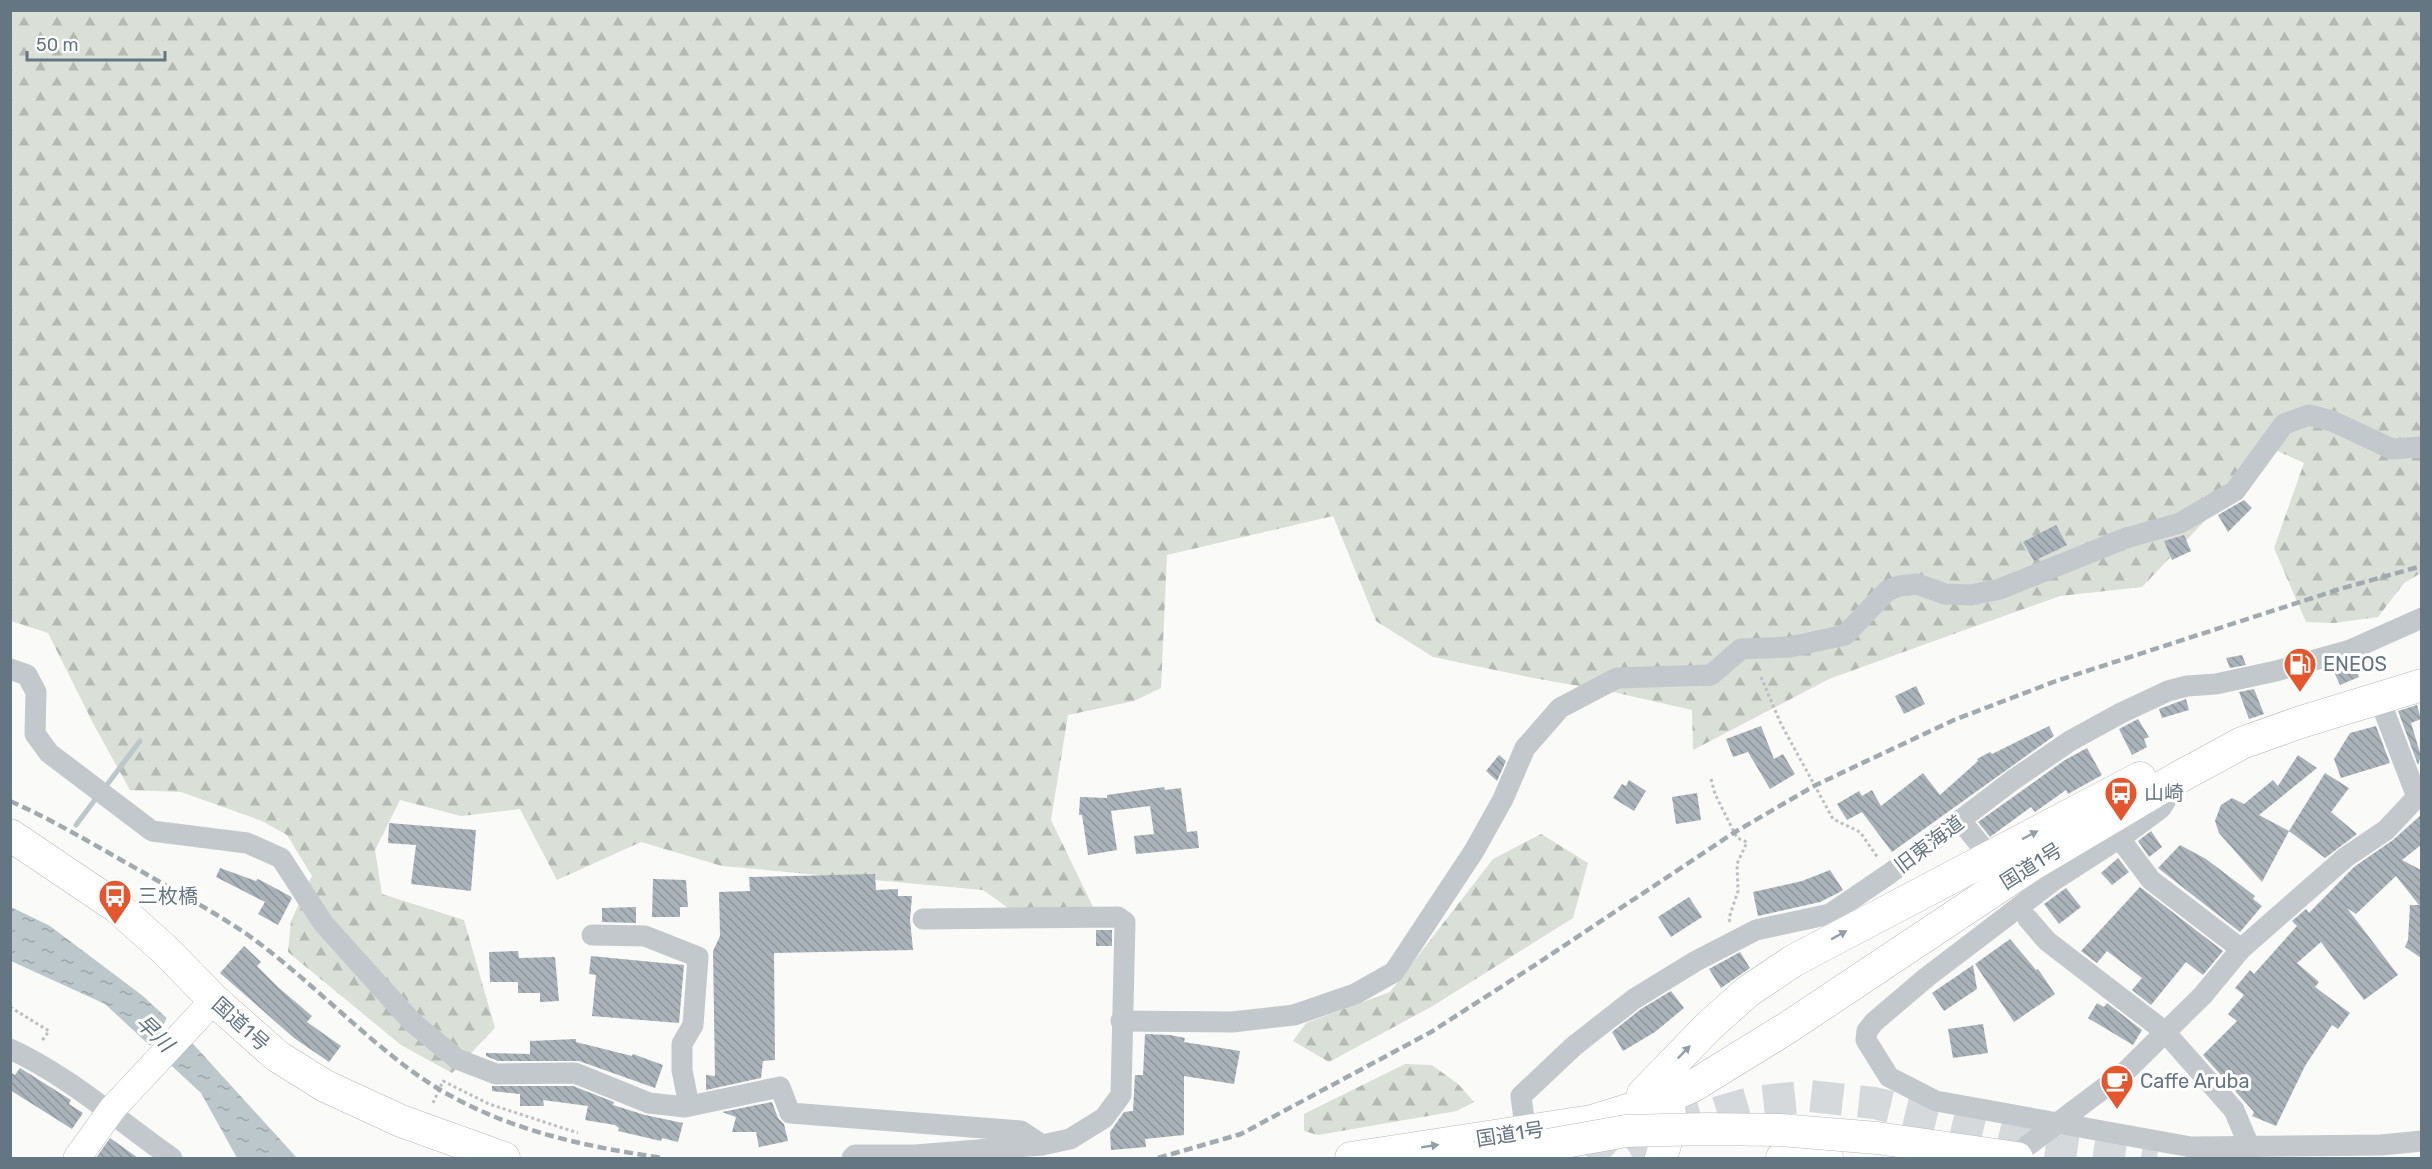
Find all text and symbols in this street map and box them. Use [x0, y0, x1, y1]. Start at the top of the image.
scale bar [27, 24, 165, 62]
text: 50 m [36, 34, 79, 56]
fuel station icon: ENEOS [2282, 646, 2318, 693]
place label: ENEOS [2323, 652, 2387, 676]
bus stop icon: 山崎 [2103, 775, 2139, 822]
place label: 山崎 [2144, 781, 2184, 805]
street label: 旧東海道 [1890, 810, 1968, 878]
one-way arrow [2022, 830, 2039, 840]
street label: 国道1号 [1996, 838, 2066, 894]
bus stop icon: 三枚橋 [97, 878, 133, 925]
place label: 三枚橋 [138, 884, 198, 908]
one-way arrow [1831, 930, 1848, 940]
street label: 国道1号 [207, 992, 275, 1056]
water label: 早川 [131, 1009, 180, 1058]
one-way arrow [1676, 1045, 1690, 1059]
cafe icon: Caffe Aruba [2099, 1063, 2135, 1110]
place label: Caffe Aruba [2140, 1069, 2249, 1093]
street label: 国道1号 [1474, 1117, 1546, 1151]
one-way arrow [1420, 1142, 1439, 1151]

